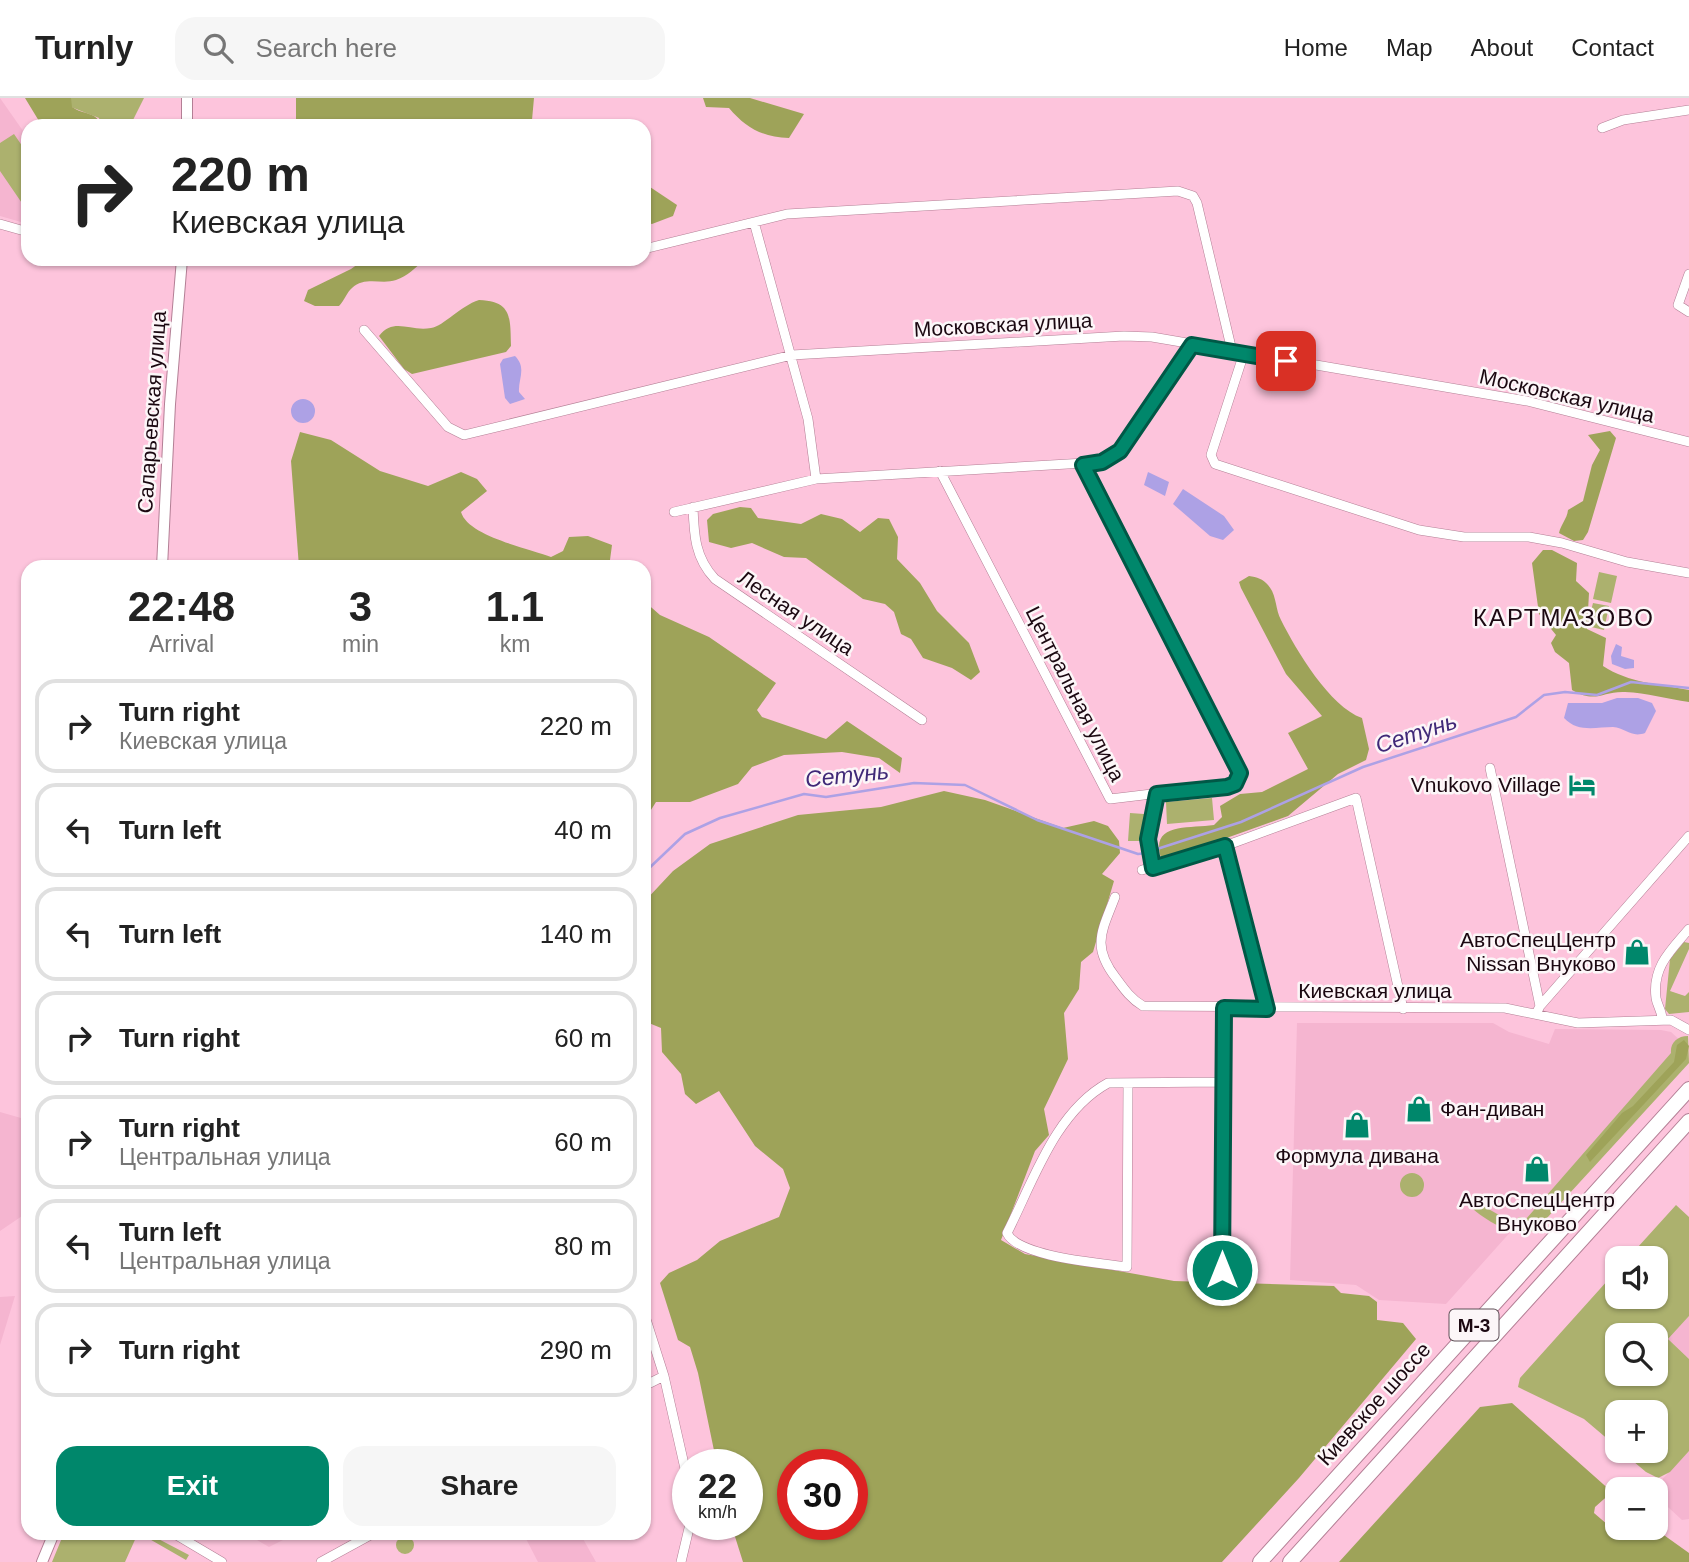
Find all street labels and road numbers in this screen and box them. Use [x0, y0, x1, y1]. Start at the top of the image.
street label: Московская улица [913, 308, 1093, 341]
street label: Саларьевская улица [133, 310, 170, 514]
street label: Московская улица [1477, 364, 1657, 427]
street label: Лесная улица [734, 566, 859, 660]
street label: Центральная улица [1021, 602, 1130, 785]
street label: Киевская улица [1298, 979, 1452, 1002]
road number: М-3 [1450, 1310, 1498, 1340]
street label: Киевское шоссе [1313, 1338, 1435, 1470]

